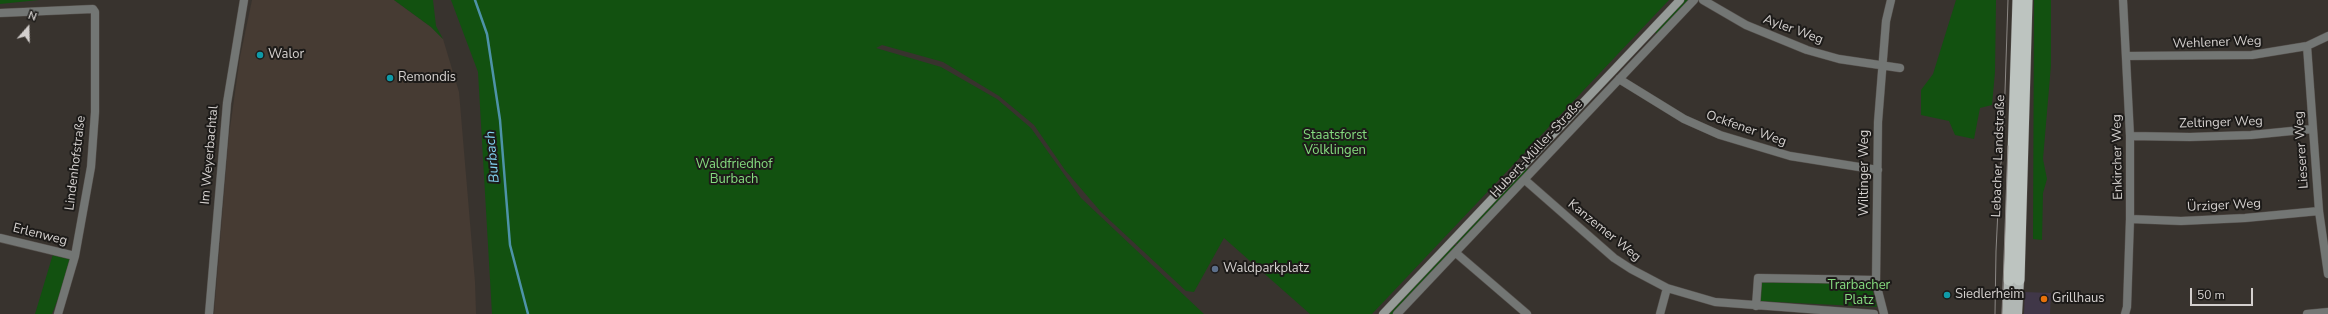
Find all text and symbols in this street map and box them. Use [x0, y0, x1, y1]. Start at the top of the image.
north arrow [8, 8, 48, 48]
text: N [26, 8, 39, 25]
street label: Ayler Weg [1761, 12, 1825, 48]
street label: Wehlener Weg [2172, 34, 2262, 52]
place label: Walor [268, 47, 304, 63]
marker: Walor [255, 50, 265, 60]
place label: Remondis [398, 70, 456, 86]
marker: Remondis [385, 73, 395, 83]
street label: Lebacher Landstraße [1989, 94, 2009, 218]
street label: Hubert-Müller-Straße [1488, 97, 1586, 201]
street label: Im Weyerbachtal [198, 105, 222, 205]
street label: Ockfener Weg [1704, 108, 1788, 150]
street label: Lieserer Weg [2292, 111, 2312, 189]
street label: Enkircher Weg [2109, 114, 2127, 200]
street label: Zeltinger Weg [2179, 114, 2263, 132]
street label: Lindenhofstraße [62, 115, 90, 211]
park label: Staatsforst Völklingen [1303, 128, 1367, 159]
water label: Burbach [482, 130, 504, 184]
street label: Wiltinger Weg [1857, 130, 1873, 216]
park label: Waldfriedhof Burbach [695, 157, 773, 188]
street label: Ürziger Weg [2187, 196, 2261, 216]
street label: Kanzemer Weg [1564, 197, 1644, 265]
street label: Erlenweg [11, 221, 69, 249]
place label: Waldparkplatz [1223, 261, 1309, 277]
marker: Waldparkplatz [1210, 264, 1220, 274]
park label: Trarbacher Platz [1828, 278, 1890, 309]
scale bar [2192, 280, 2255, 306]
place label: Siedlerheim [1955, 287, 2024, 303]
text: 50 m [2197, 287, 2225, 303]
marker: Siedlerheim [1942, 290, 1952, 300]
place label: Grillhaus [2052, 291, 2105, 307]
marker: Grillhaus [2039, 294, 2049, 304]

